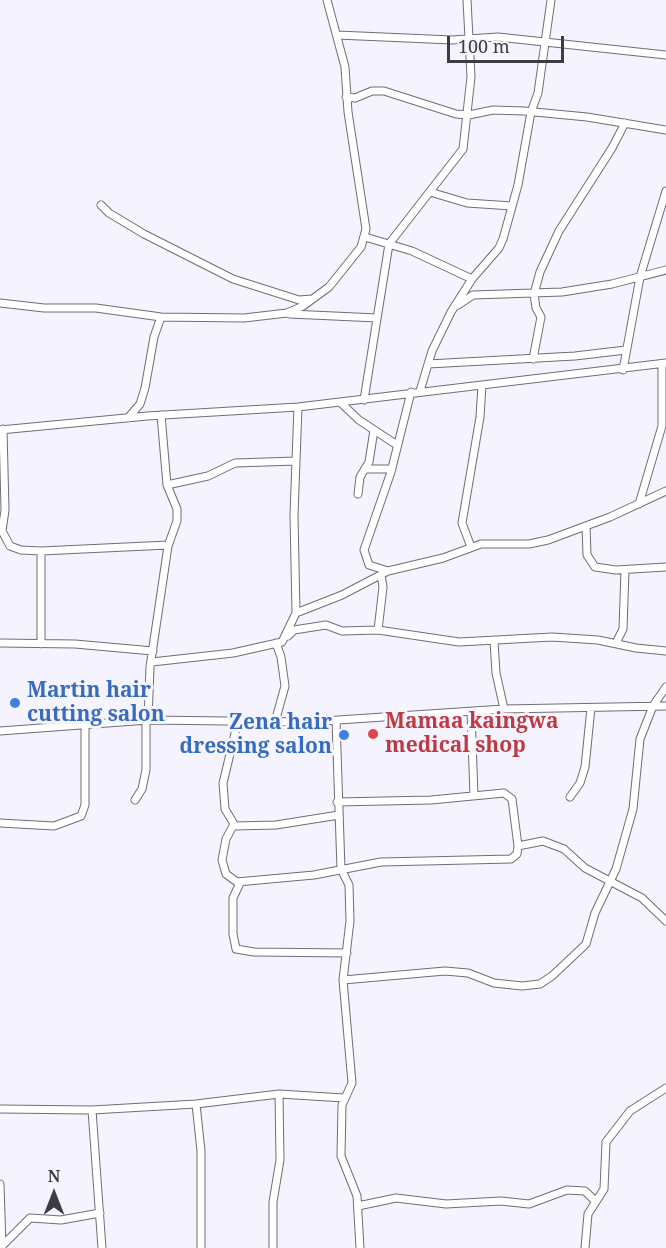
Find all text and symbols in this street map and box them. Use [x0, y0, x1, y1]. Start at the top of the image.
scale bar [450, 24, 567, 62]
text: 100 m [458, 34, 510, 58]
place label: Martin hair cutting salon [27, 678, 165, 728]
marker: Martin hair cutting salon [8, 696, 22, 710]
place label: Mamaa kaingwa medical shop [385, 709, 559, 759]
place label: Zena hair dressing salon [180, 710, 332, 760]
marker: Mamaa kaingwa medical shop [366, 727, 380, 741]
marker: Zena hair dressing salon [337, 728, 351, 742]
north arrow [24, 1164, 84, 1224]
text: N [48, 1165, 60, 1187]

